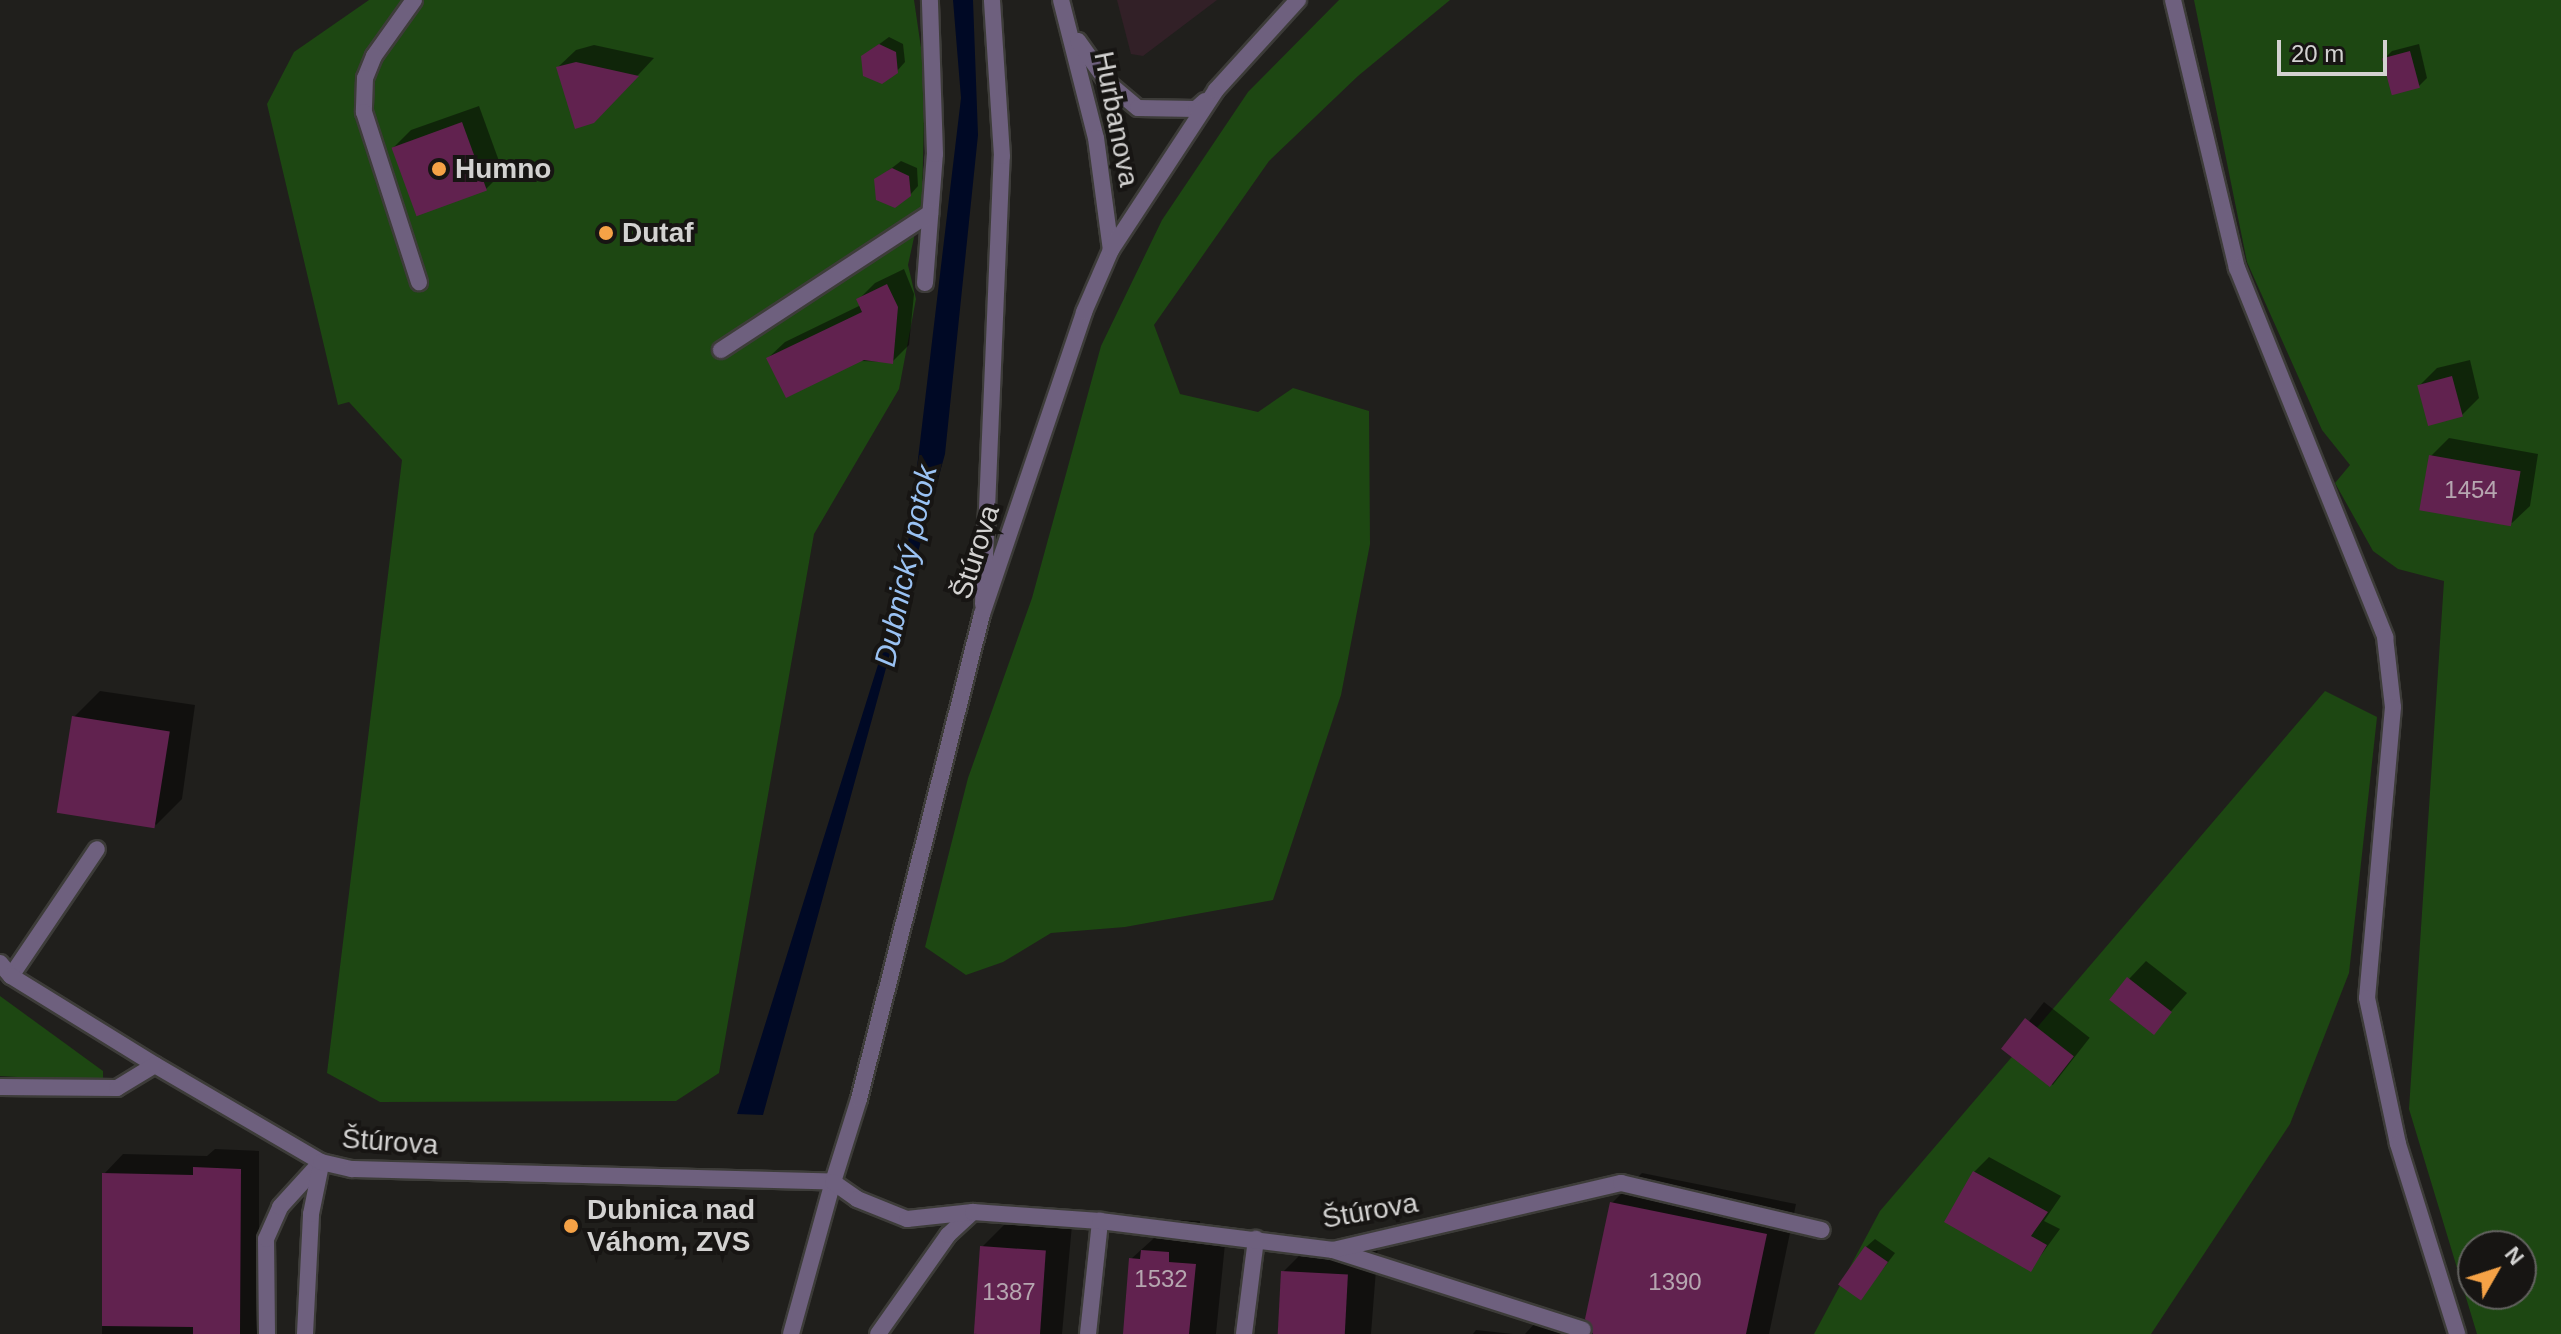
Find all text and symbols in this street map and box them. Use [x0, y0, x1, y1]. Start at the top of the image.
scale bar [2281, 24, 2391, 74]
text: 20 m [2291, 40, 2344, 67]
street label: Hurbanova [1086, 49, 1146, 189]
place label: Humno [455, 152, 551, 186]
marker: Humno [430, 160, 448, 178]
place label: Dutaf [622, 216, 694, 250]
marker: Dutaf [597, 224, 615, 242]
water label: Dubnický potok [867, 462, 945, 670]
house number: 1454 [2444, 476, 2498, 504]
street label: Štúrova [945, 501, 1007, 603]
street label: Štúrova [341, 1122, 439, 1162]
street label: Štúrova [1320, 1186, 1420, 1236]
place label: Dubnica nad Váhom, ZVS [587, 1193, 755, 1259]
marker: Dubnica nad Váhom, ZVS [562, 1217, 580, 1235]
north arrow [2457, 1230, 2537, 1310]
text: N [2500, 1242, 2529, 1270]
house number: 1532 [1134, 1265, 1188, 1293]
house number: 1390 [1648, 1268, 1702, 1296]
house number: 1387 [982, 1278, 1036, 1306]

